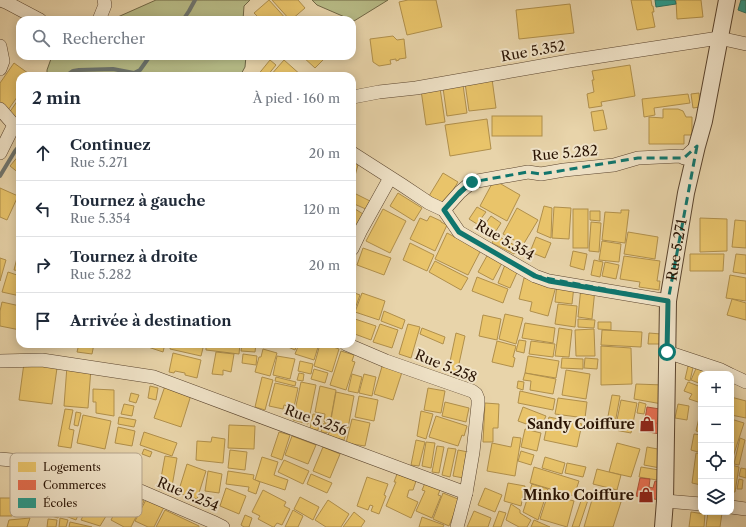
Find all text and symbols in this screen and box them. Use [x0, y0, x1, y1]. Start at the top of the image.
search box [16, 16, 356, 60]
icon: search [30, 27, 52, 49]
text: Rechercher [62, 29, 145, 48]
street label: Rue 5.352 [499, 36, 567, 66]
text: 2 min [32, 88, 81, 108]
text: À pied · 160 m [253, 90, 340, 106]
text: Continuez [70, 135, 151, 154]
street label: Rue 5.282 [531, 141, 599, 165]
icon: ahead [32, 142, 54, 164]
text: 20 m [309, 145, 340, 161]
text: Rue 5.271 [70, 154, 128, 170]
route end [463, 173, 481, 191]
text: Tournez à gauche [70, 191, 206, 210]
icon: left [32, 198, 54, 220]
text: 120 m [303, 201, 340, 217]
text: Rue 5.354 [70, 210, 130, 226]
street label: Rue 5.354 [472, 216, 538, 264]
street label: Rue 5.271 [663, 217, 691, 282]
text: Tournez à droite [70, 247, 198, 266]
icon: right [32, 254, 54, 276]
text: 20 m [309, 257, 340, 273]
text: Rue 5.282 [70, 266, 131, 282]
icon: arrive [32, 310, 54, 332]
text: Arrivée à destination [70, 311, 232, 330]
route start [658, 343, 676, 361]
street label: Rue 5.258 [412, 345, 480, 387]
map controls [698, 371, 734, 515]
button: + [698, 371, 734, 407]
street label: Rue 5.256 [282, 400, 350, 440]
button: − [698, 407, 734, 443]
place label: Sandy Coiffure [527, 415, 635, 433]
shop icon: Sandy Coiffure [638, 415, 656, 433]
button: locate [698, 443, 734, 479]
legend [10, 453, 142, 517]
text: Logements [43, 460, 101, 474]
street label: Rue 5.254 [154, 473, 222, 515]
text: Commerces [43, 478, 106, 492]
button: layers [698, 479, 734, 515]
place label: Minko Coiffure [523, 486, 634, 504]
shop icon: Minko Coiffure [637, 486, 655, 504]
text: Écoles [43, 496, 78, 510]

